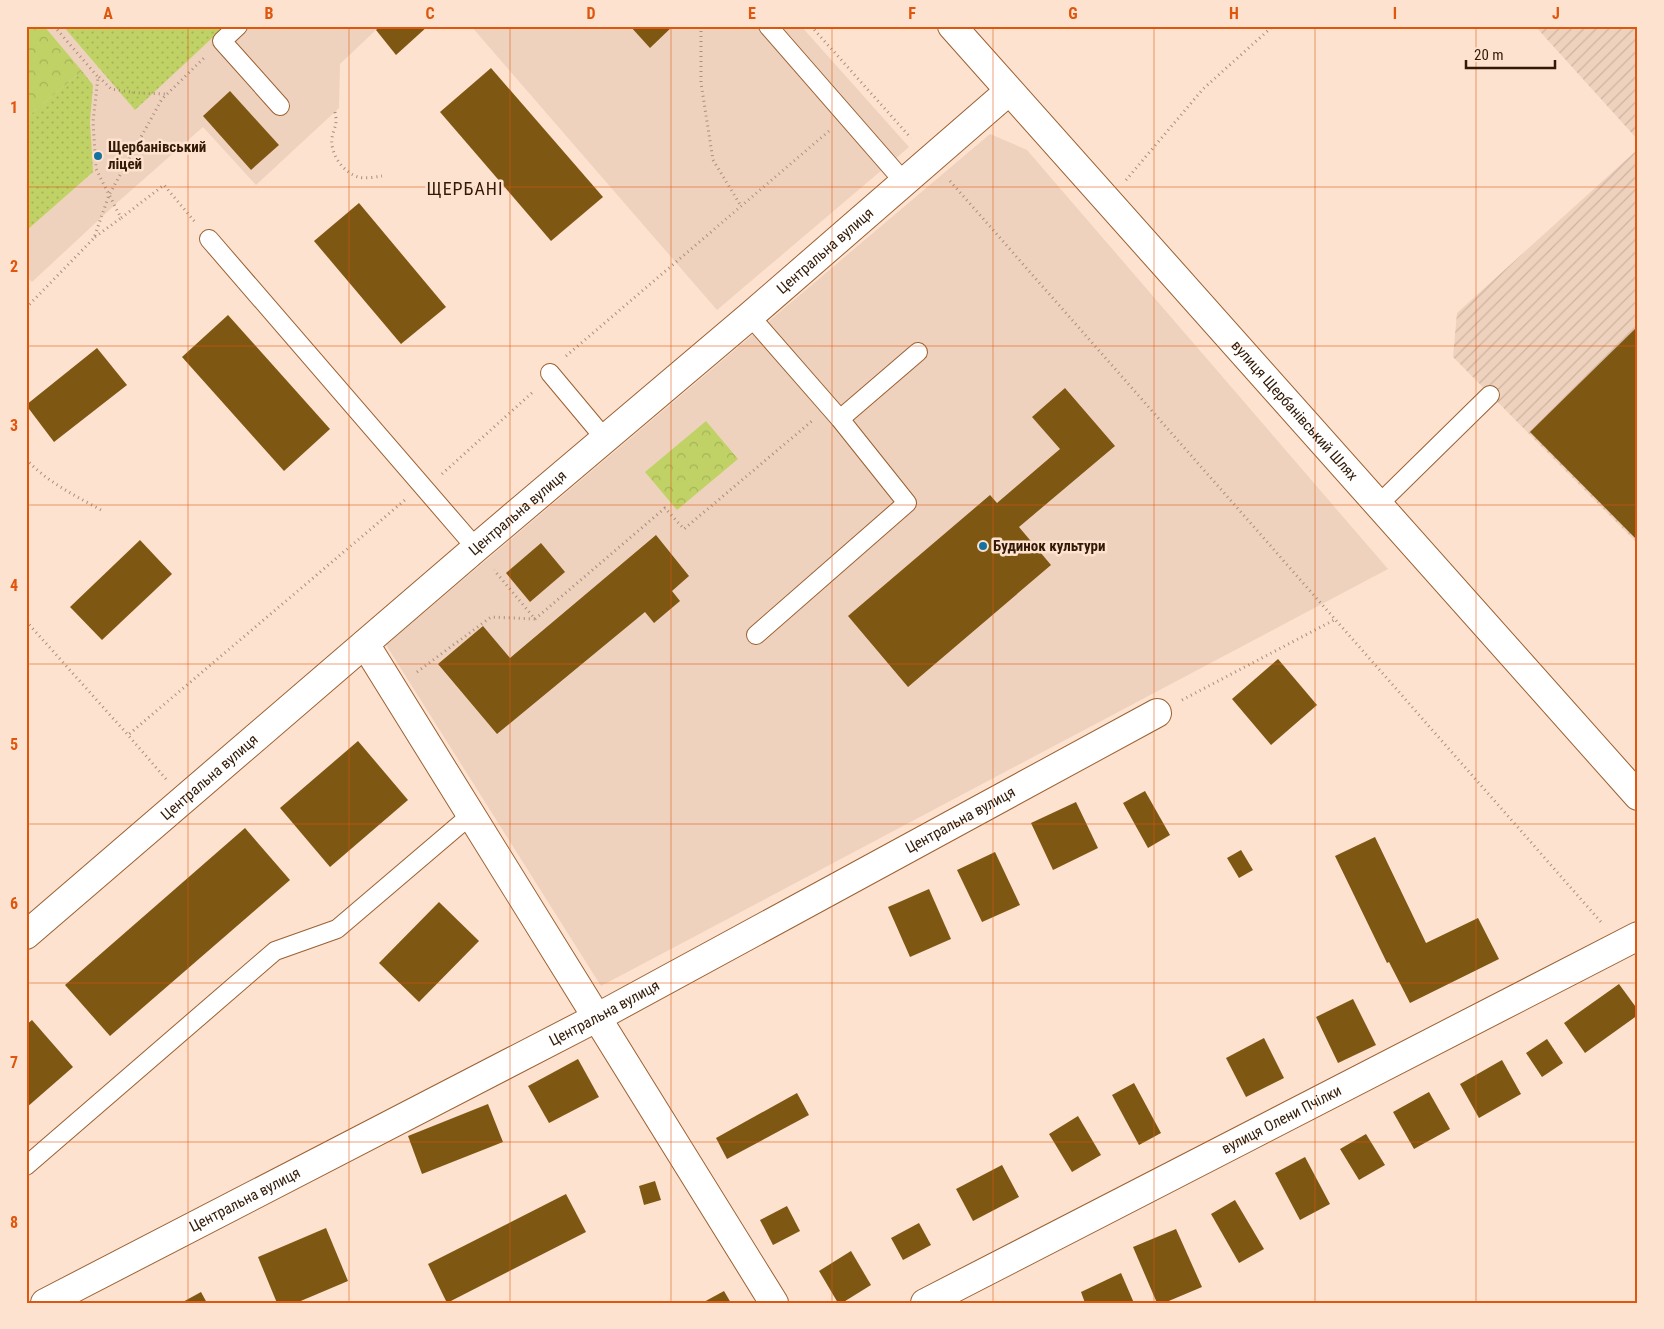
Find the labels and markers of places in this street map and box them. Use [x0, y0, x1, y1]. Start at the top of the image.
place label: Щербанівський ліцей [108, 138, 206, 173]
marker: Щербанівський ліцей [92, 150, 104, 162]
place label: Будинок культури [993, 537, 1106, 555]
marker: Будинок культури [977, 540, 989, 552]

